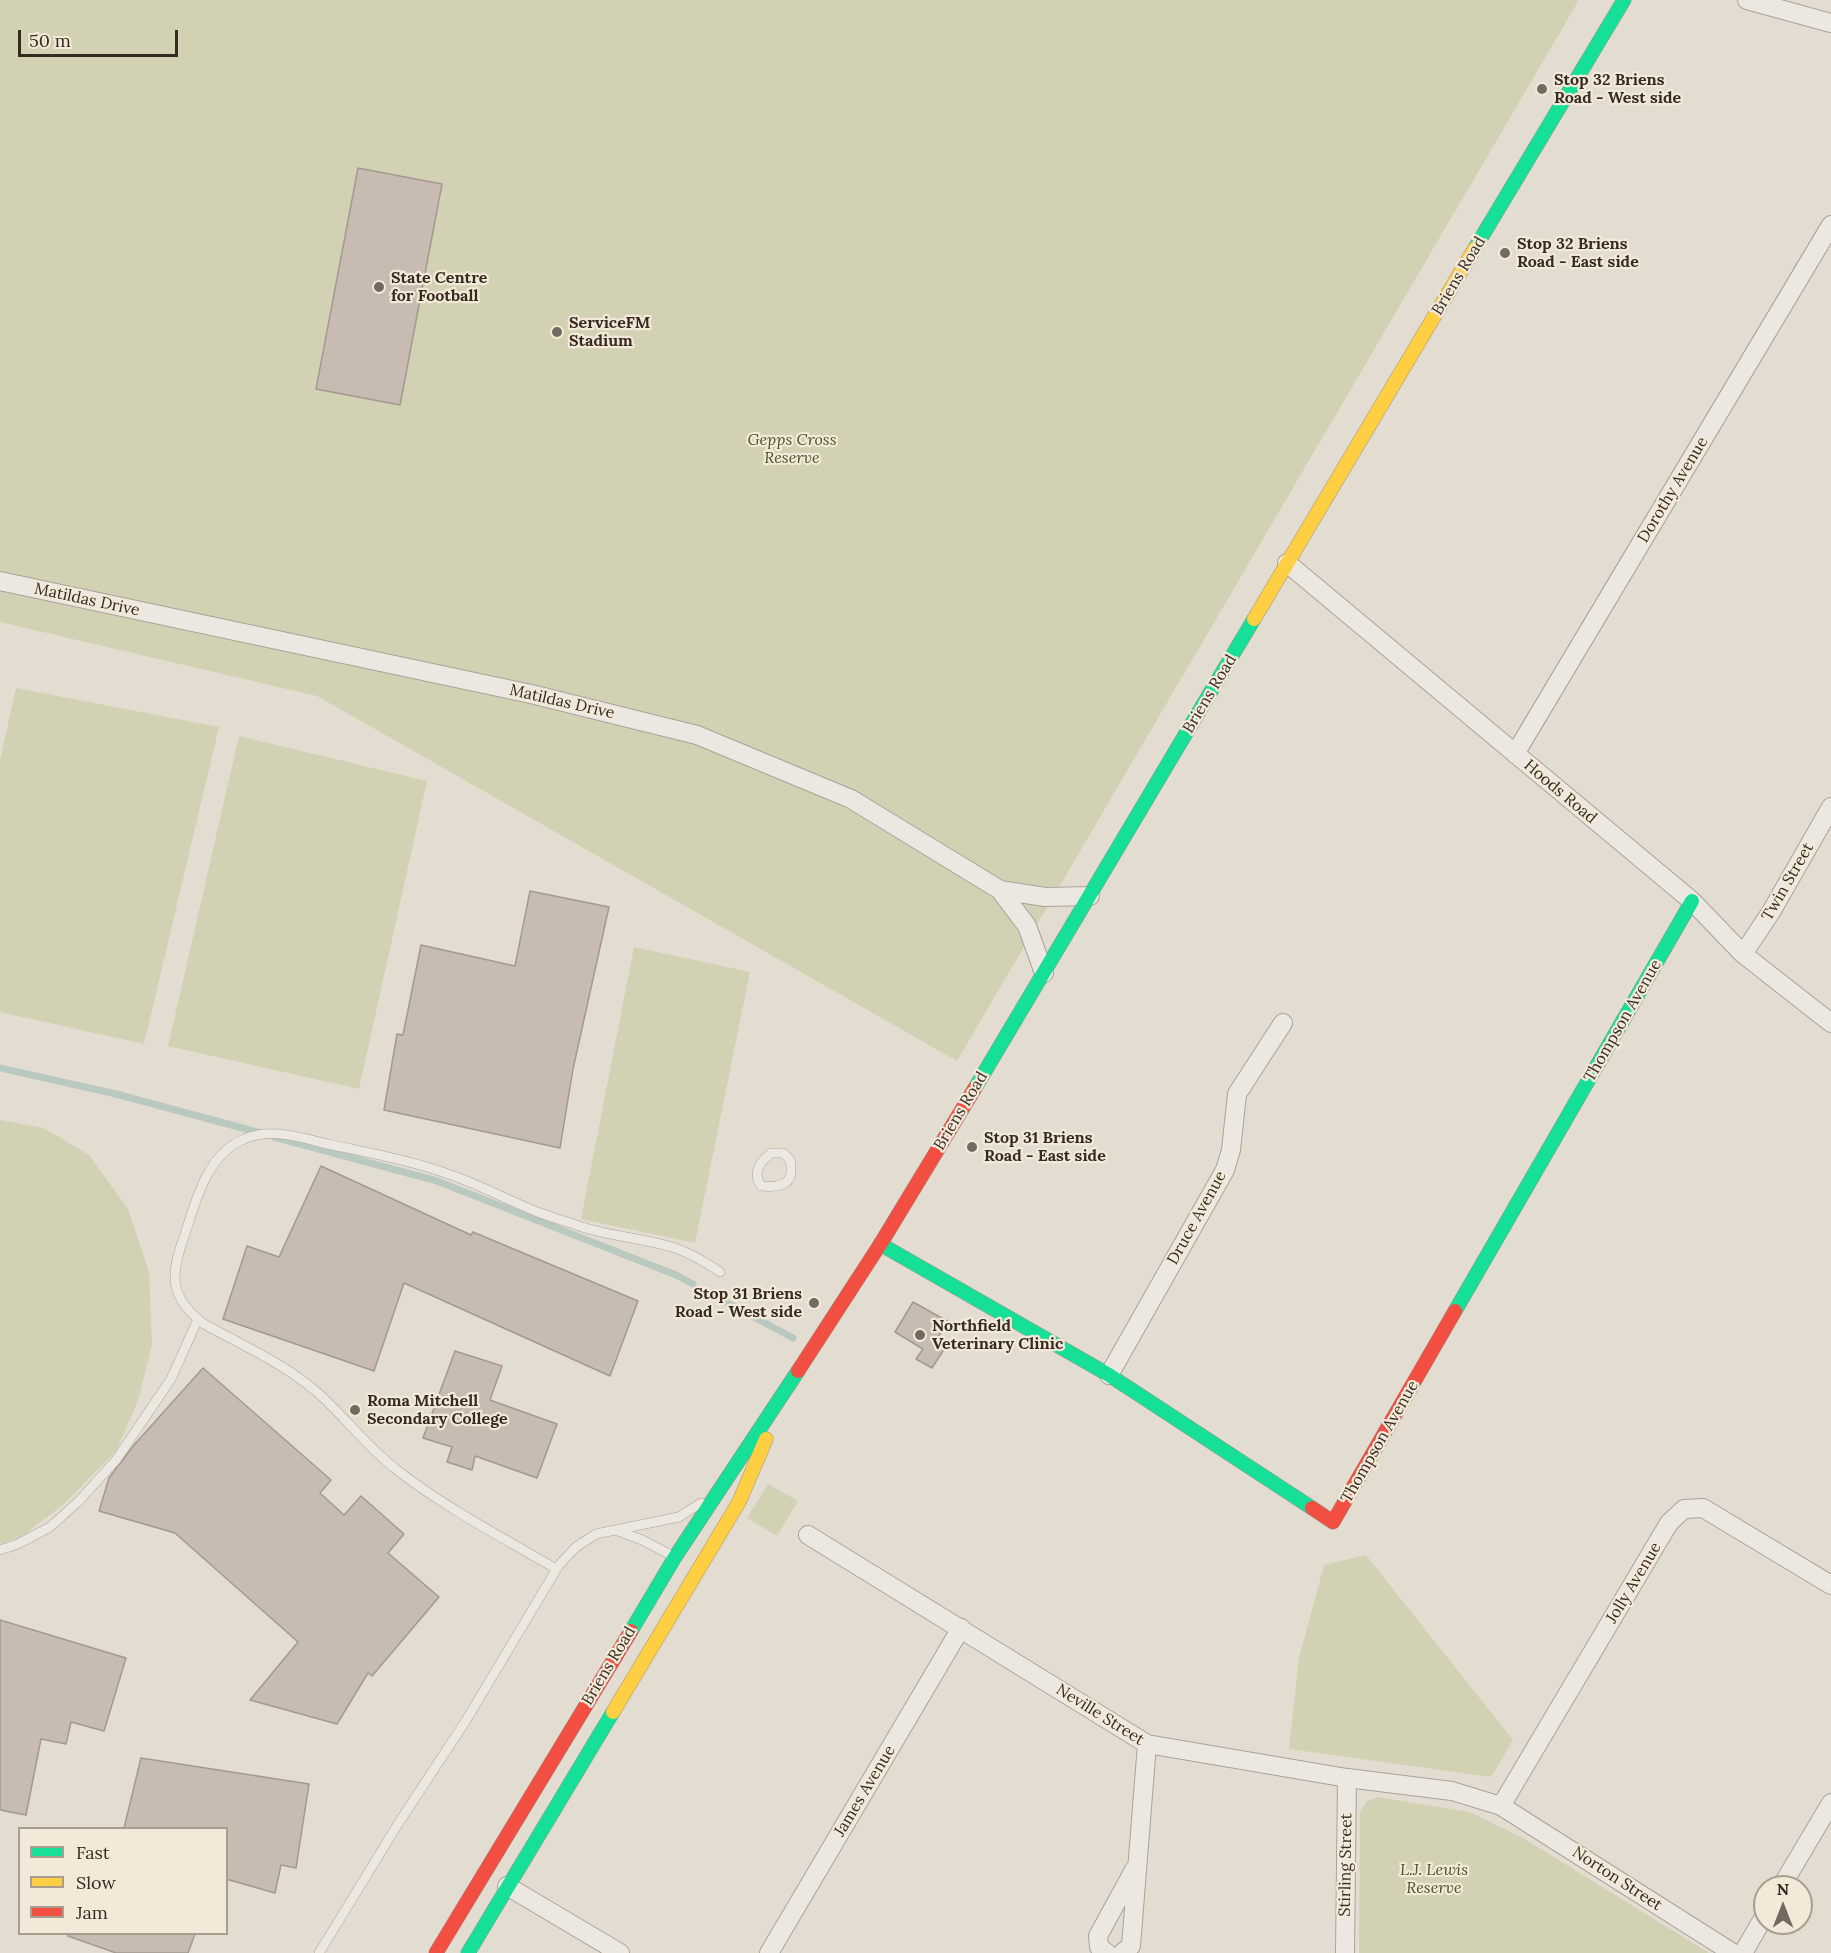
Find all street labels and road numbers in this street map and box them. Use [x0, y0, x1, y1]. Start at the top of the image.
street label: Briens Road [1428, 233, 1490, 319]
street label: Dorothy Avenue [1634, 434, 1712, 546]
street label: Matildas Drive [33, 579, 141, 621]
street label: Briens Road [1179, 651, 1241, 737]
street label: Matildas Drive [508, 681, 616, 723]
street label: Hoods Road [1520, 756, 1600, 828]
street label: Twin Street [1758, 840, 1818, 924]
street label: Thompson Avenue [1580, 956, 1666, 1086]
street label: Briens Road [930, 1068, 992, 1154]
street label: Druce Avenue [1163, 1168, 1231, 1268]
street label: Thompson Avenue [1337, 1377, 1423, 1507]
street label: Jolly Avenue [1602, 1539, 1666, 1627]
street label: Briens Road [578, 1623, 640, 1709]
street label: Neville Street [1052, 1680, 1148, 1750]
street label: James Avenue [830, 1742, 900, 1840]
street label: Stirling Street [1335, 1813, 1357, 1917]
street label: Norton Street [1568, 1843, 1666, 1915]

